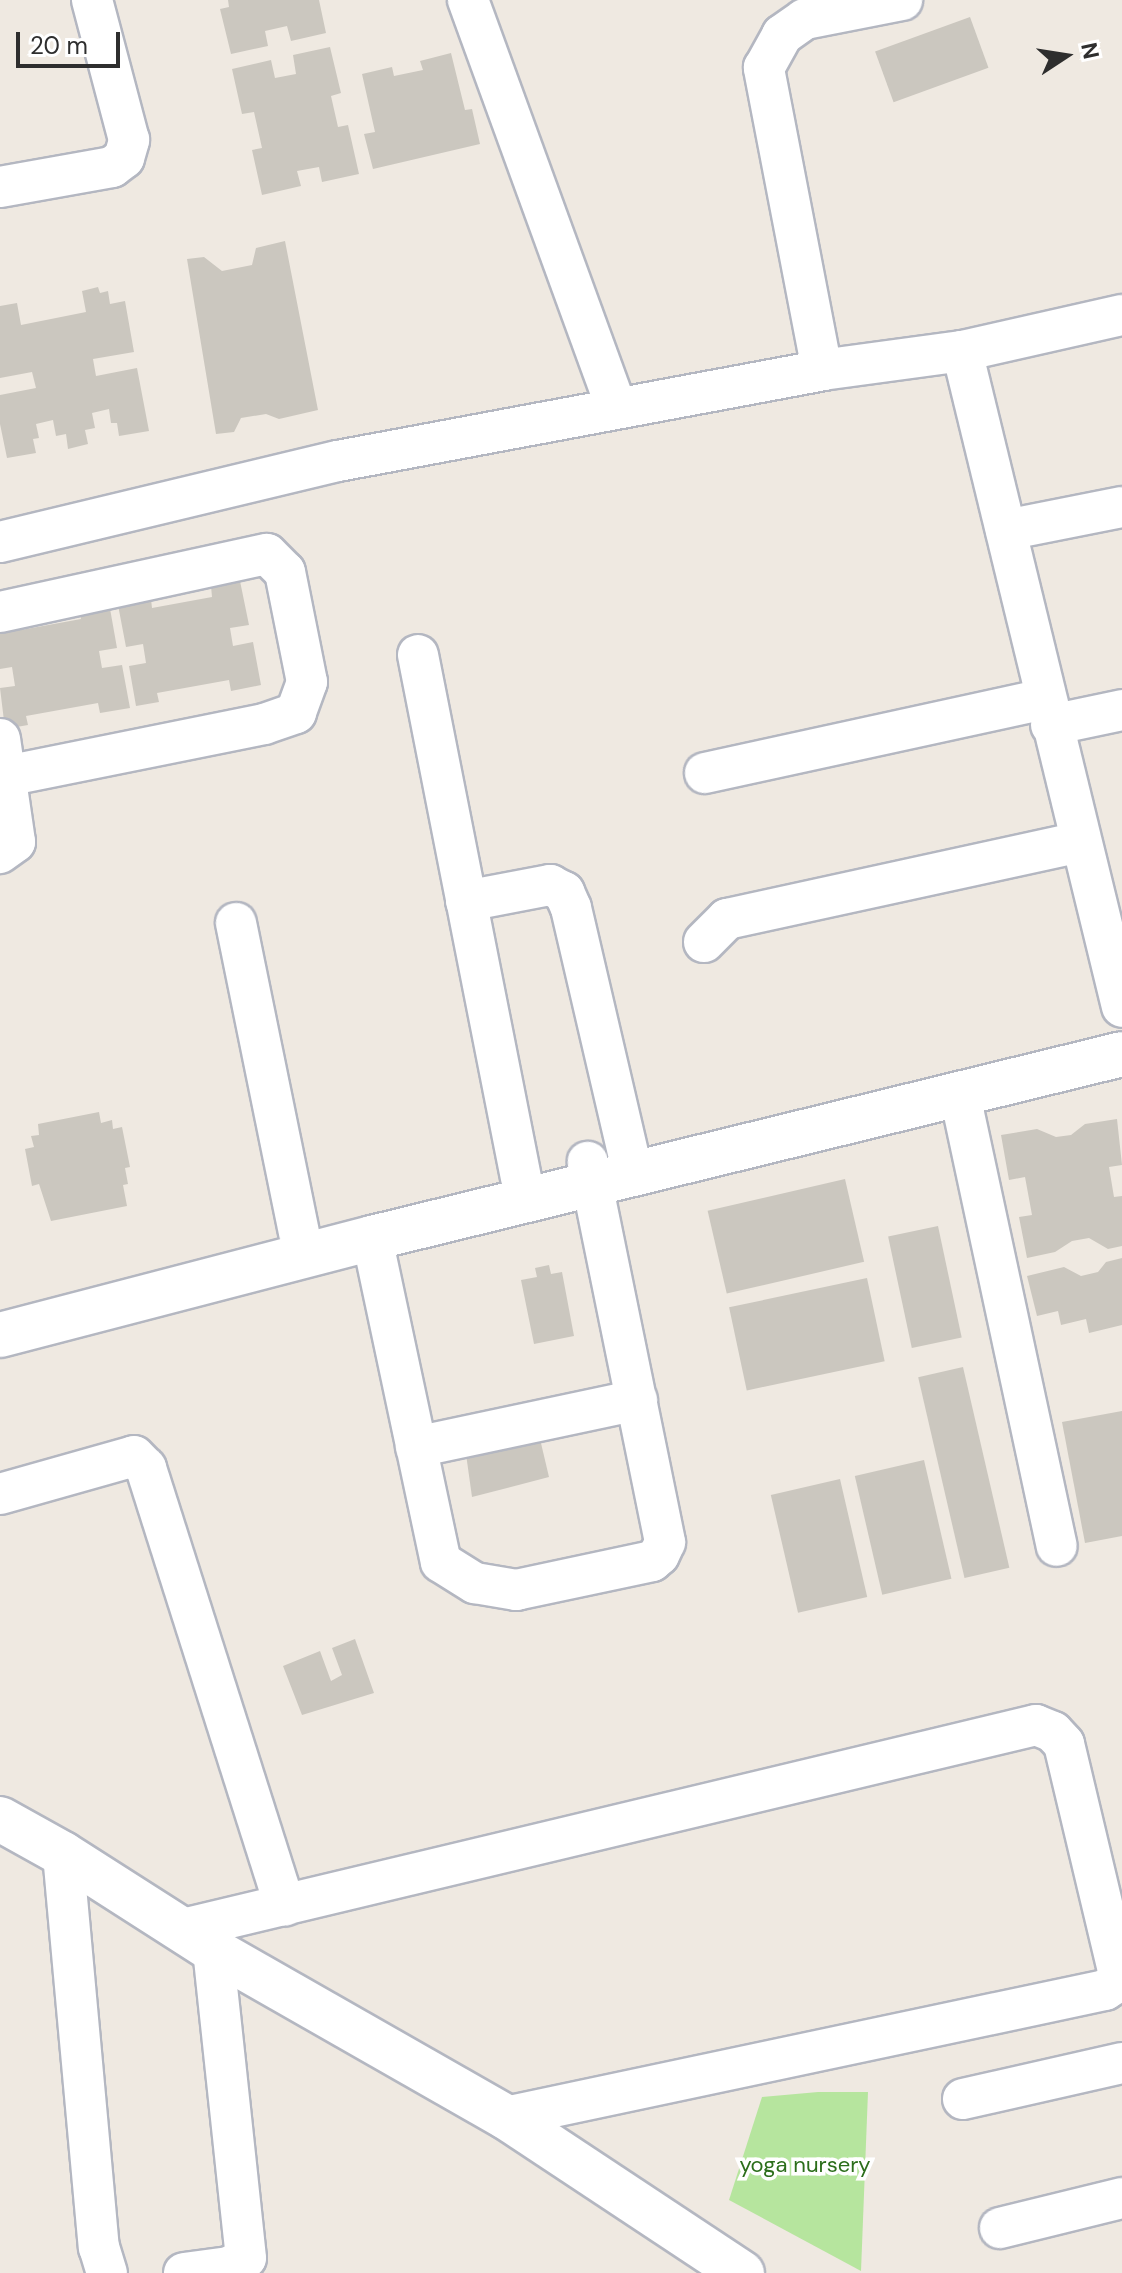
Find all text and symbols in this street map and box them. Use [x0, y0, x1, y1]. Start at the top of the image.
scale bar [20, 16, 124, 66]
north arrow [1026, 16, 1106, 96]
text: 20 m [30, 30, 88, 61]
text: N [1074, 40, 1106, 62]
park label: yoga nursery [739, 2152, 871, 2178]

